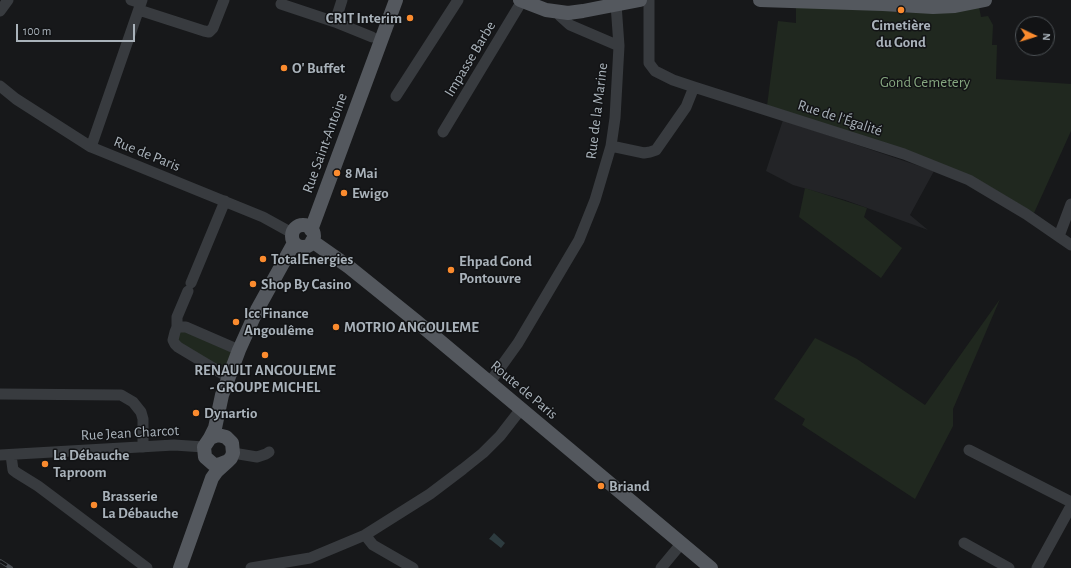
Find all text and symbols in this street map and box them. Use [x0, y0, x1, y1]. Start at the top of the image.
marker: Cimetière du Gond [896, 5, 906, 15]
place label: CRIT Interim [326, 9, 402, 27]
marker: CRIT Interim [405, 13, 415, 23]
scale bar [18, 16, 137, 42]
place label: Cimetière du Gond [871, 16, 931, 51]
north arrow [1015, 16, 1055, 56]
street label: Impasse Barbe [440, 18, 500, 100]
text: 100 m [23, 25, 51, 37]
text: N [1041, 33, 1052, 41]
place label: O' Buffet [292, 59, 345, 77]
street label: Rue de la Marine [582, 62, 612, 160]
marker: O' Buffet [279, 63, 289, 73]
park label: Gond Cemetery [880, 73, 970, 91]
street label: Rue Saint-Antoine [299, 91, 351, 195]
street label: Rue de l'Égalité [795, 96, 885, 140]
street label: Rue de Paris [111, 132, 183, 176]
place label: 8 Mai [345, 164, 378, 182]
marker: 8 Mai [332, 168, 342, 178]
place label: Ewigo [352, 184, 389, 202]
marker: Ewigo [339, 188, 349, 198]
place label: TotalEnergies [271, 250, 353, 268]
place label: Ehpad Gond Pontouvre [459, 252, 532, 287]
marker: TotalEnergies [258, 254, 268, 264]
marker: Ehpad Gond Pontouvre [446, 265, 456, 275]
place label: Shop By Casino [261, 275, 351, 293]
marker: Shop By Casino [248, 279, 258, 289]
place label: Icc Finance Angoulême [244, 304, 314, 339]
marker: Icc Finance Angoulême [231, 317, 241, 327]
place label: MOTRIO ANGOULEME [344, 318, 479, 336]
marker: MOTRIO ANGOULEME [331, 322, 341, 332]
marker: RENAULT ANGOULEME - GROUPE MICHEL [260, 350, 270, 360]
street label: Route de Paris [487, 357, 561, 423]
place label: RENAULT ANGOULEME - GROUPE MICHEL [194, 361, 336, 396]
place label: Dynartio [204, 404, 257, 422]
marker: Dynartio [191, 408, 201, 418]
street label: Rue Jean Charcot [80, 421, 180, 445]
place label: La Débauche Taproom [53, 446, 129, 481]
marker: La Débauche Taproom [40, 459, 50, 469]
place label: Briand [609, 477, 650, 495]
marker: Briand [596, 481, 606, 491]
place label: Brasserie La Débauche [102, 487, 178, 522]
marker: Brasserie La Débauche [89, 500, 99, 510]

